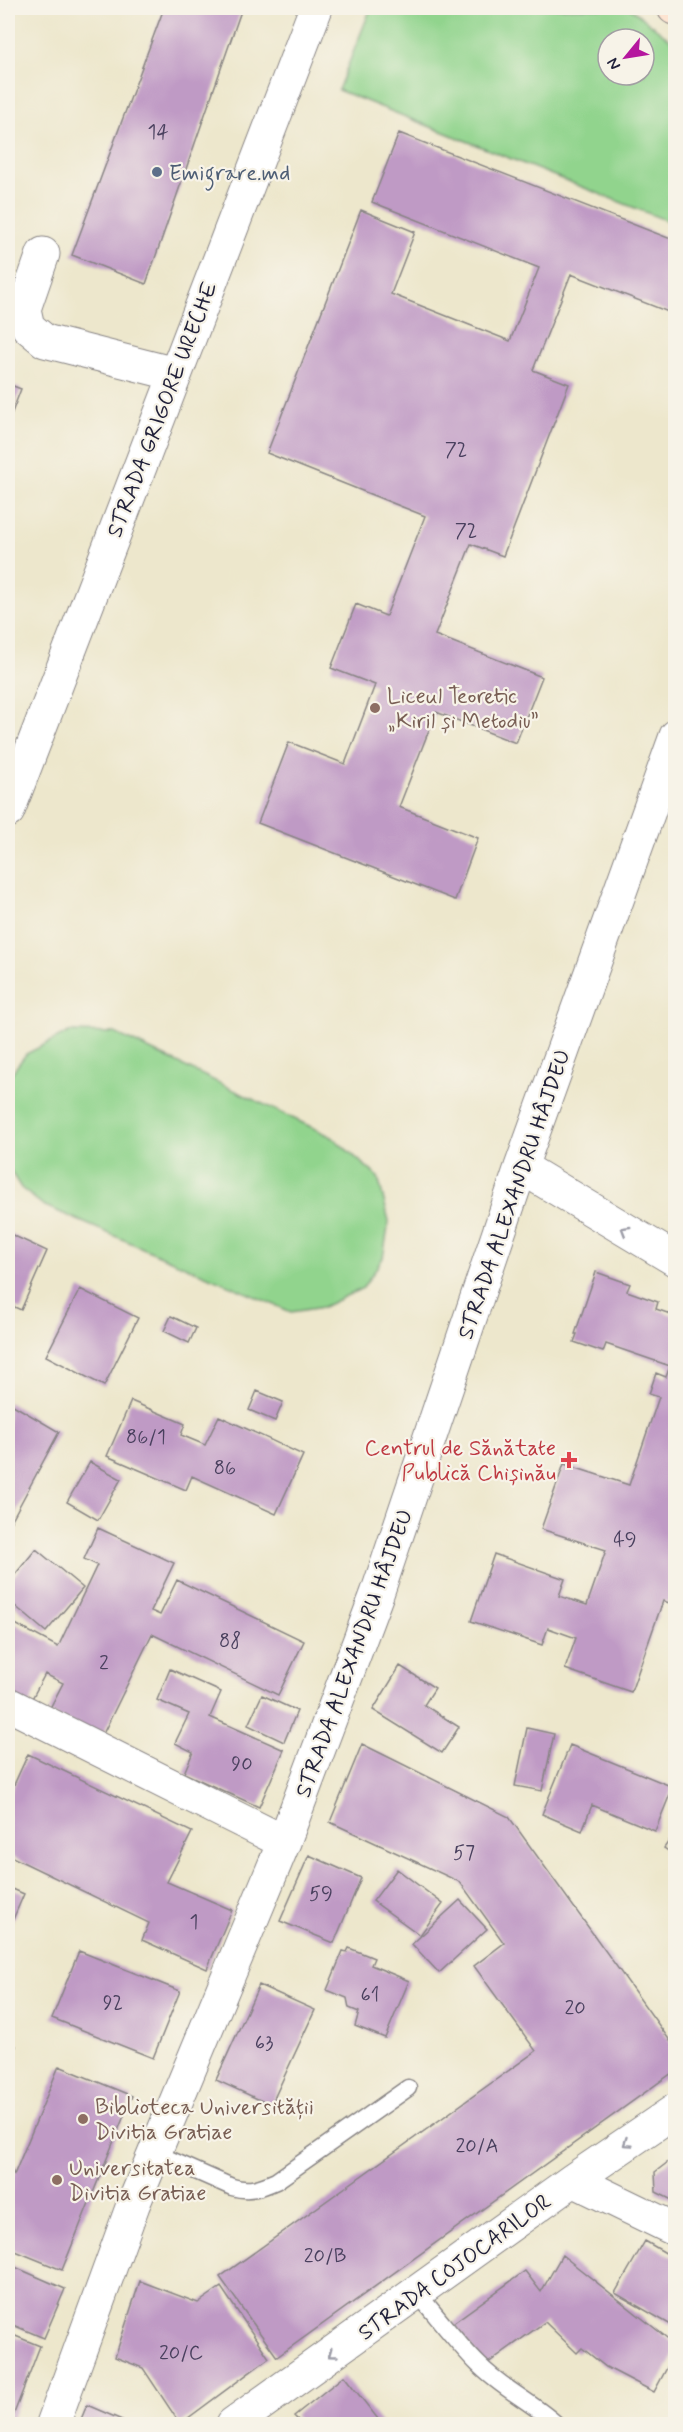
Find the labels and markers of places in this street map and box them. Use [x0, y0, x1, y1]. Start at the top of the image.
place label: Emigrare.md [169, 160, 290, 191]
marker: Emigrare.md [150, 165, 164, 179]
place label: Liceul Teoretic „Kiril și Metodiu” [387, 683, 539, 736]
marker: Liceul Teoretic „Kiril și Metodiu” [368, 701, 382, 715]
place label: Centrul de Sănătate Publică Chișinău [364, 1435, 556, 1488]
marker: Centrul de Sănătate Publică Chișinău [560, 1451, 578, 1469]
place label: Biblioteca Universității Divitia Gratiae [95, 2094, 314, 2147]
marker: Biblioteca Universității Divitia Gratiae [76, 2112, 90, 2126]
place label: Universitatea Divitia Gratiae [69, 2155, 206, 2208]
marker: Universitatea Divitia Gratiae [50, 2173, 64, 2187]

